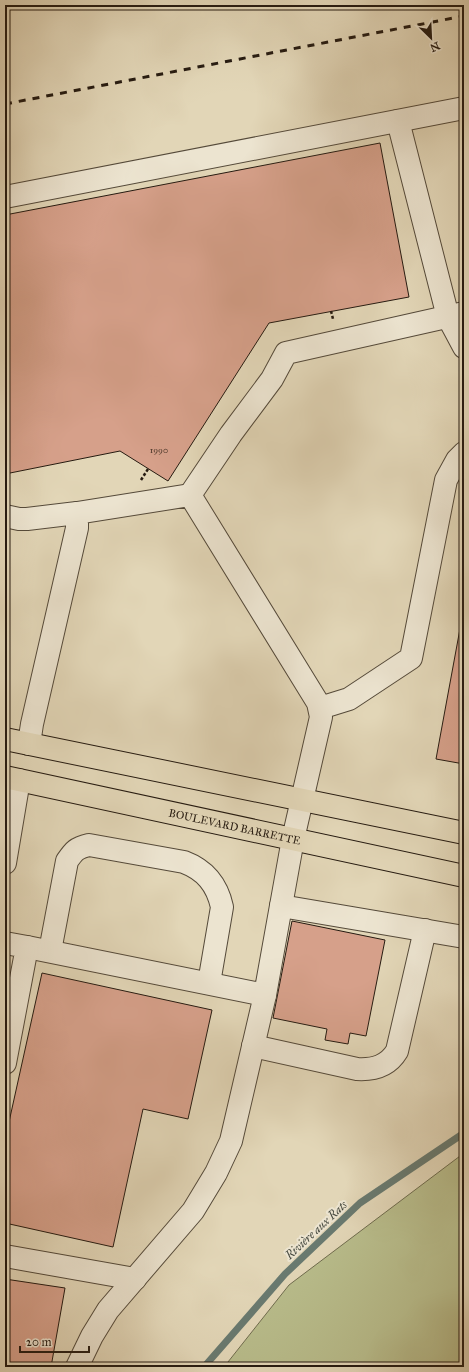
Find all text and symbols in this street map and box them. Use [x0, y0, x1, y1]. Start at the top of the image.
north arrow [411, 18, 451, 58]
text: N [427, 39, 442, 55]
house number: 1990 [150, 444, 168, 455]
street label: BOULEVARD BARRETTE [167, 806, 302, 848]
water label: Rivière aux Rats [281, 1197, 350, 1263]
scale bar [20, 1328, 89, 1354]
text: 20 m [26, 1335, 52, 1349]

